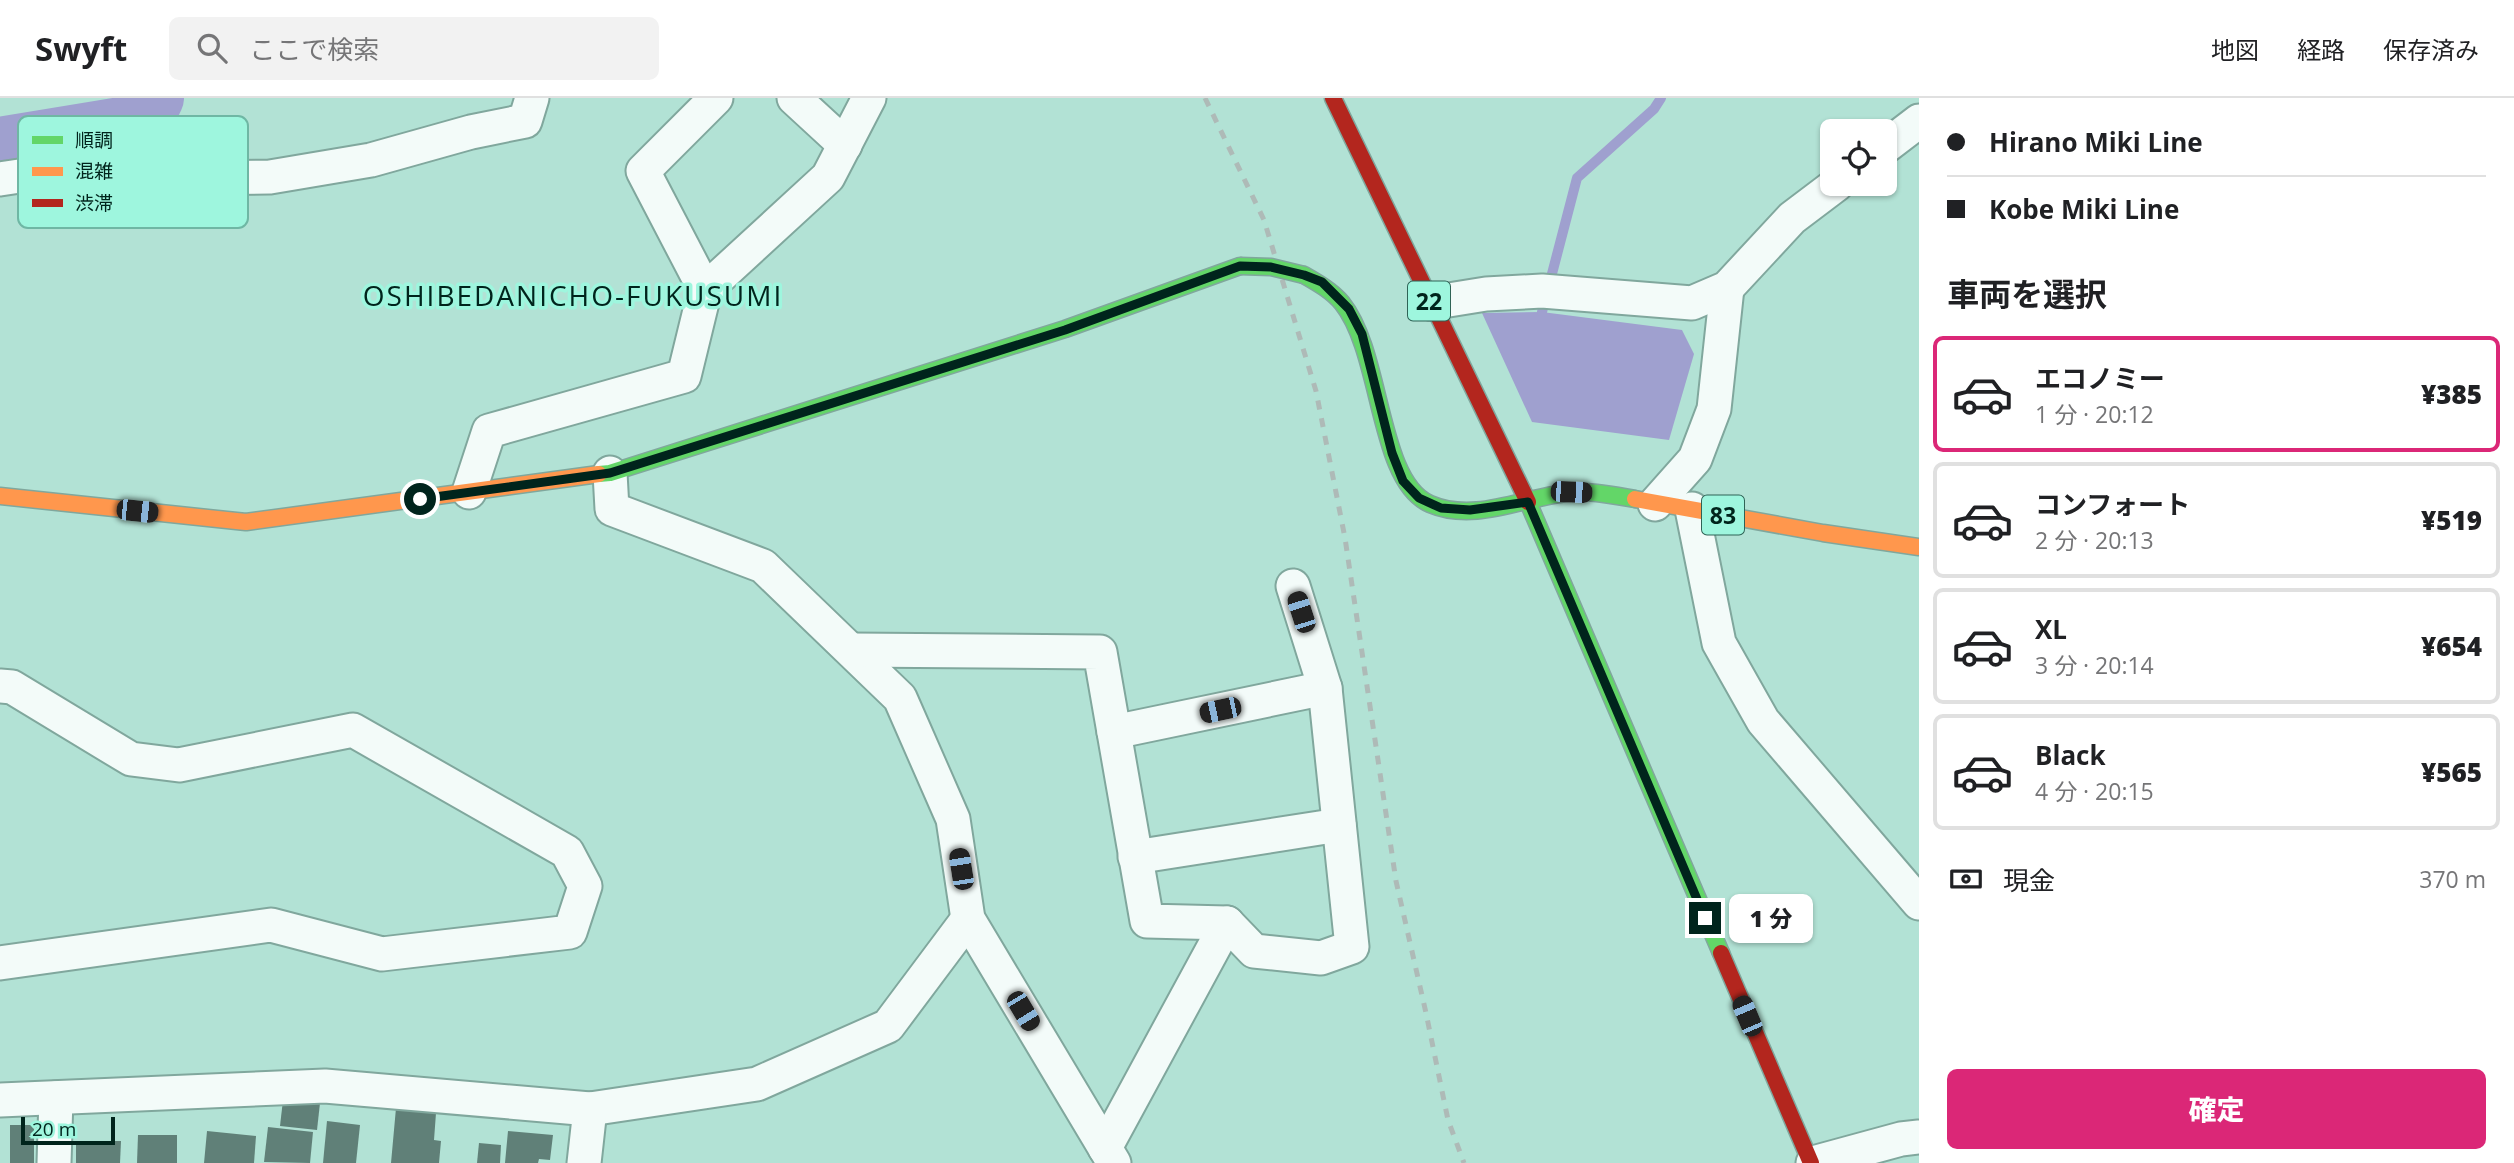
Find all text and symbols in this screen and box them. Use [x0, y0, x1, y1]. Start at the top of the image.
search box [169, 17, 659, 80]
text: Swyft [35, 26, 127, 71]
icon: search [193, 29, 231, 67]
text: ここで検索 [249, 31, 379, 67]
text: 地図 [2211, 33, 2259, 66]
text: 経路 [2297, 33, 2345, 66]
text: 保存済み [2383, 33, 2479, 66]
legend [18, 116, 248, 228]
map controls [1820, 119, 1897, 196]
button: locate [1820, 119, 1897, 196]
text: Hirano Miki Line [1989, 124, 2203, 160]
text: 順調 [75, 127, 113, 153]
text: 混雑 [75, 158, 113, 184]
text: 渋滞 [75, 190, 113, 216]
text: Kobe Miki Line [1989, 191, 2179, 227]
text: 車両を選択 [1947, 272, 2107, 315]
district label: OSHIBEDANICHO-FUKUSUMI [363, 276, 783, 314]
road number: 22 [1408, 282, 1450, 320]
text: エコノミー [2035, 360, 2165, 396]
icon: car [1951, 363, 2014, 426]
text: ¥385 [2421, 376, 2482, 412]
text: 1 分 · 20:12 [2035, 398, 2154, 430]
car [1550, 481, 1593, 503]
route start [404, 483, 436, 515]
text: コンフォート [2035, 486, 2190, 522]
icon: car [1951, 489, 2014, 552]
road number: 83 [1702, 496, 1744, 534]
car [116, 498, 159, 524]
text: ¥519 [2421, 502, 2482, 538]
text: 2 分 · 20:13 [2035, 524, 2154, 556]
car [1285, 589, 1318, 635]
text: XL [2035, 611, 2067, 647]
icon: car [1951, 615, 2014, 678]
text: ¥654 [2421, 628, 2482, 664]
text: 3 分 · 20:14 [2035, 649, 2154, 681]
car [1198, 695, 1243, 725]
text: Black [2035, 737, 2106, 773]
icon: car [1951, 741, 2014, 804]
text: ¥565 [2421, 754, 2482, 790]
text: 4 分 · 20:15 [2035, 775, 2154, 807]
car [948, 847, 975, 891]
icon: cash [1947, 860, 1985, 898]
text: 現金 [2003, 862, 2055, 898]
text: 370 m [2419, 863, 2486, 895]
callout: 1 分 [1730, 894, 1814, 942]
route end [1689, 902, 1721, 934]
text: 1 分 [1750, 902, 1792, 934]
car [1004, 988, 1043, 1034]
car [1730, 993, 1765, 1039]
button: 確定 [1947, 1069, 2486, 1149]
scale bar [21, 1114, 116, 1146]
text: 20 m [32, 1116, 76, 1142]

